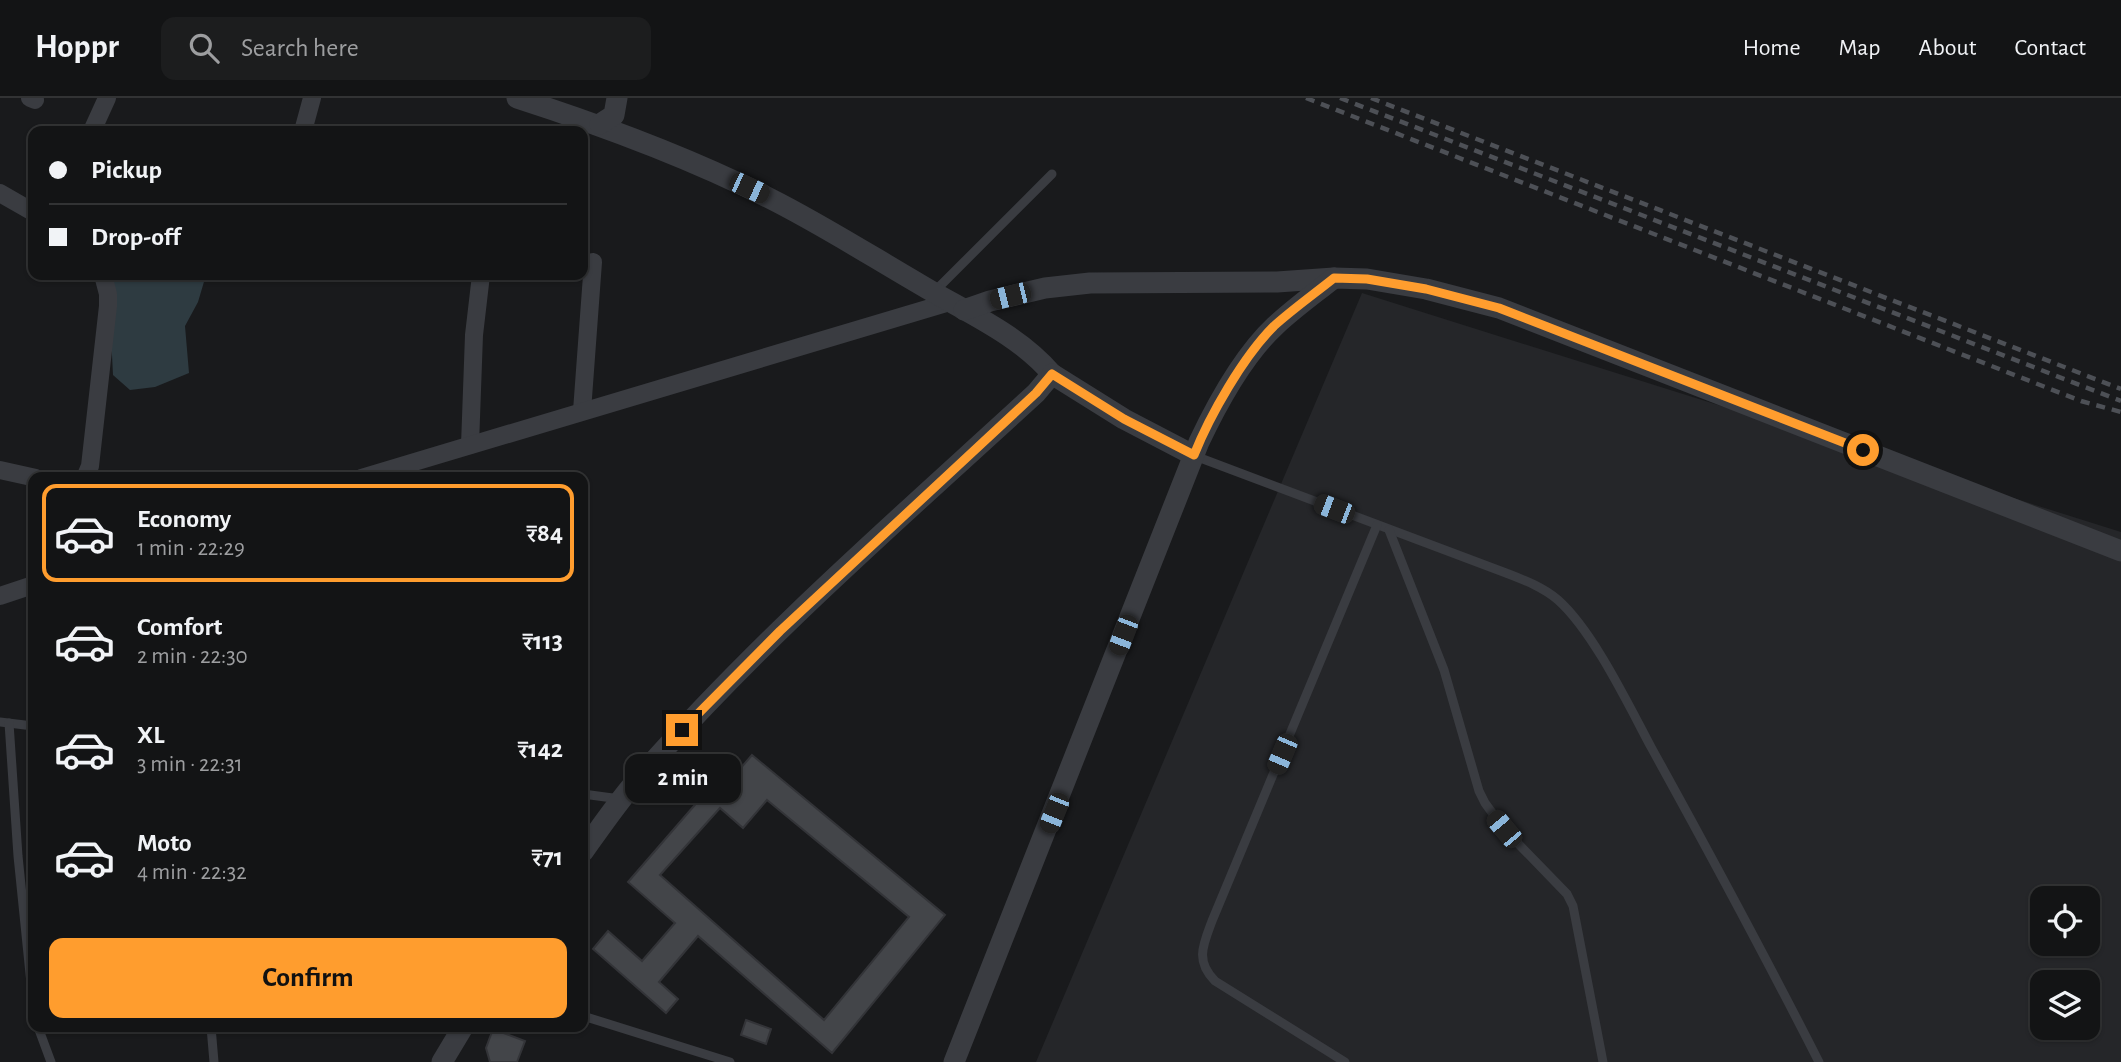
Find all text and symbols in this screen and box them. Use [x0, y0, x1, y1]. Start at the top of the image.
search box [161, 17, 651, 80]
icon: search [185, 29, 223, 67]
text: Hoppr [35, 31, 119, 64]
text: Search here [241, 35, 359, 61]
text: Home [1743, 36, 1801, 60]
text: Map [1839, 36, 1881, 60]
text: About [1919, 36, 1976, 60]
text: Contact [2014, 36, 2086, 60]
text: Pickup [91, 157, 162, 183]
car [726, 170, 773, 206]
text: Drop-off [91, 224, 180, 250]
car [988, 281, 1033, 311]
route start [1847, 434, 1879, 466]
car [1311, 492, 1358, 526]
icon: car [53, 502, 116, 565]
text: Economy [137, 506, 231, 532]
text: ₹84 [526, 520, 563, 546]
text: 1 min · 22:29 [137, 537, 245, 560]
icon: car [53, 610, 116, 673]
car [1106, 612, 1141, 658]
text: Comfort [137, 614, 222, 640]
text: ₹113 [522, 628, 563, 654]
text: 2 min · 22:30 [137, 645, 248, 668]
route end [666, 714, 698, 746]
icon: car [53, 718, 116, 781]
text: XL [137, 722, 164, 748]
car [1265, 731, 1300, 777]
text: ₹142 [517, 736, 563, 762]
text: 3 min · 22:31 [137, 753, 243, 776]
callout: 2 min [624, 754, 740, 804]
text: 2 min [657, 767, 709, 790]
car [1037, 790, 1072, 836]
car [1483, 806, 1526, 852]
icon: car [53, 826, 116, 889]
text: Moto [137, 830, 192, 856]
text: ₹71 [532, 844, 563, 870]
text: 4 min · 22:32 [137, 861, 247, 884]
map controls [2030, 886, 2100, 1040]
button: locate [2030, 886, 2100, 956]
button: Confirm [49, 938, 567, 1018]
button: layers [2030, 970, 2100, 1040]

